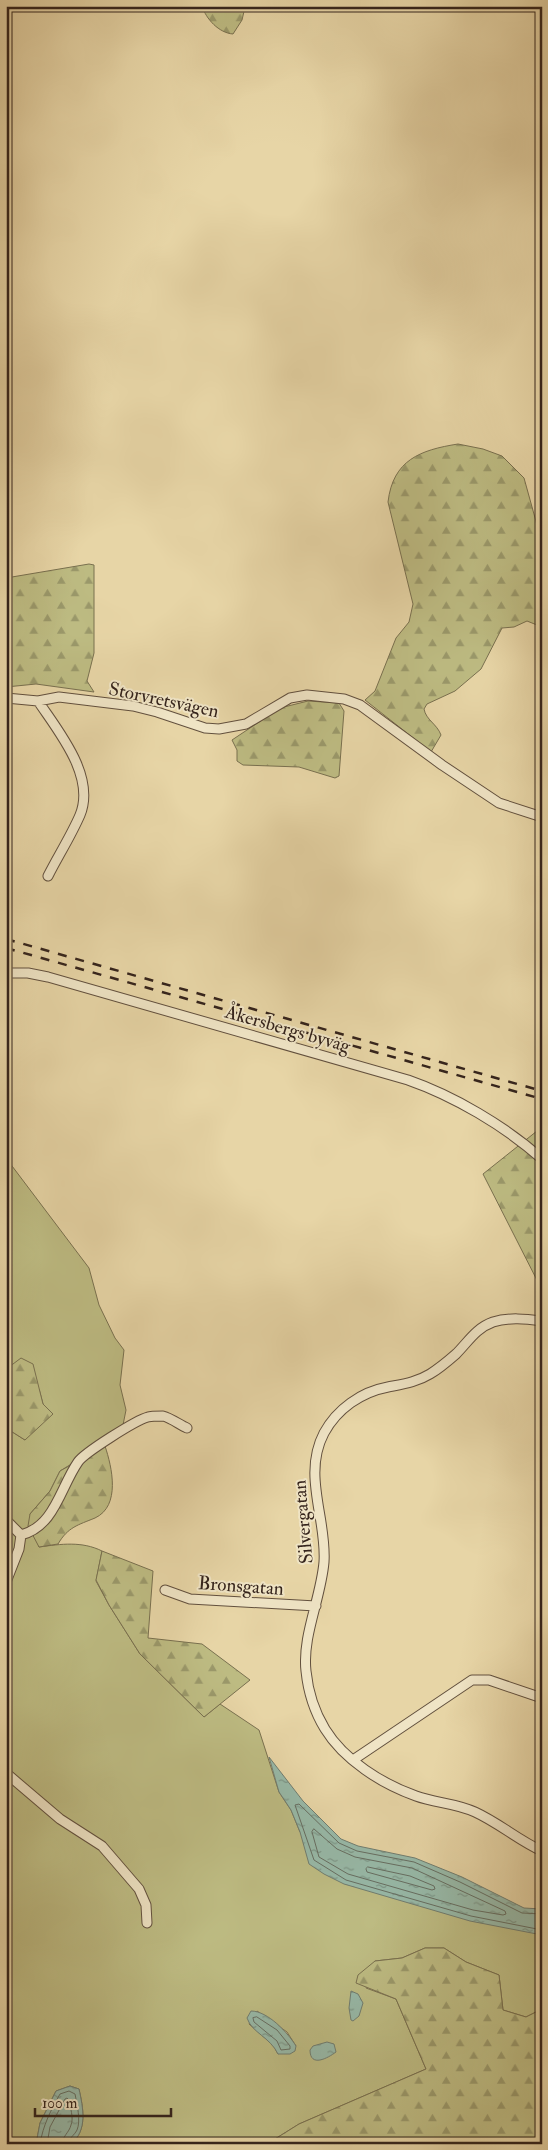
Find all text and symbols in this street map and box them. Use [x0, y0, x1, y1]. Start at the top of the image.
street label: Storvretsvägen [107, 677, 221, 723]
street label: Åkersbergs byväg [221, 998, 354, 1059]
street label: Silvergatan [287, 1479, 319, 1565]
street label: Bronsgatan [197, 1571, 285, 1601]
scale bar [35, 2085, 171, 2117]
text: 100 m [42, 2094, 78, 2113]

